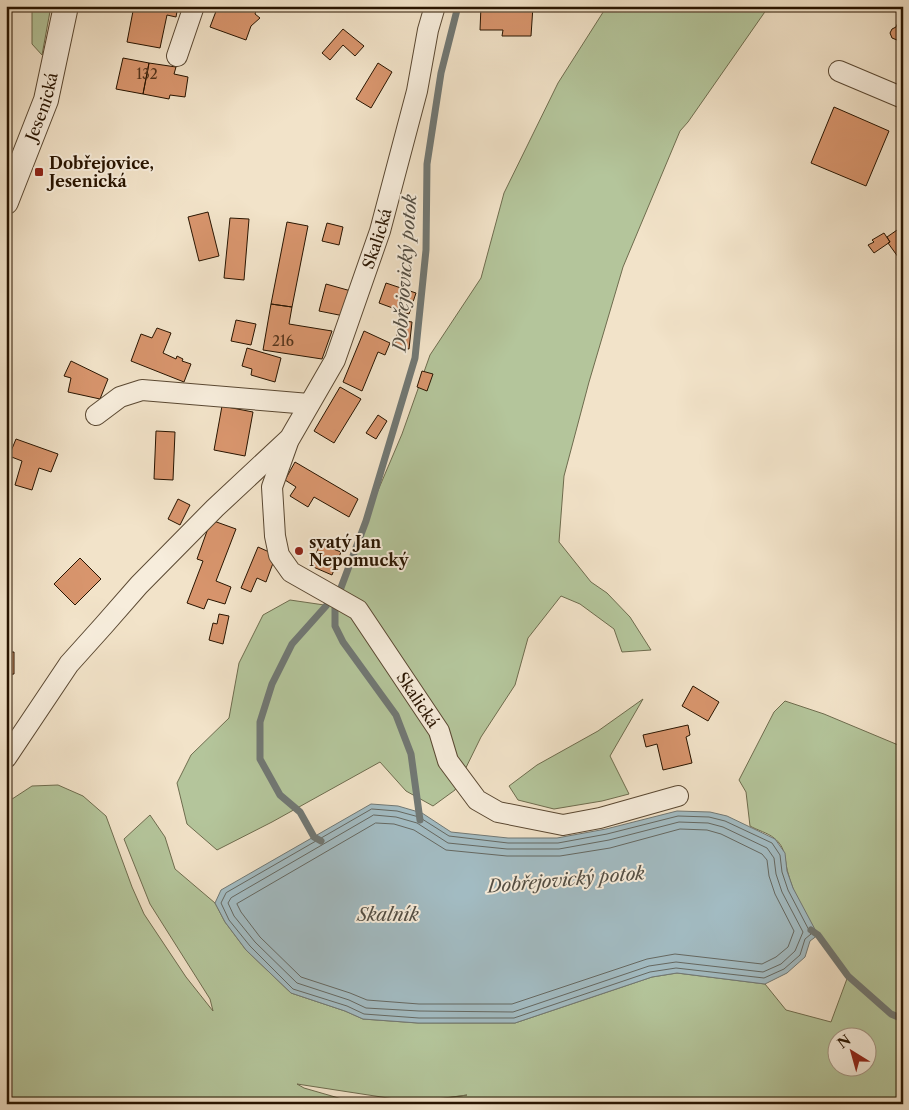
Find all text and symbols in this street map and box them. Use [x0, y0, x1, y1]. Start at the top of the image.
house number: 132 [136, 65, 158, 83]
street label: Jesenická [20, 70, 62, 147]
place label: Dobřejovice, Jesenická [46, 153, 154, 191]
marker: Dobřejovice, Jesenická [33, 166, 45, 178]
water label: Dobřejovický potok [388, 193, 422, 354]
street label: Skalická [358, 206, 396, 271]
house number: 216 [272, 332, 294, 350]
place label: svatý Jan Nepomucký [309, 532, 410, 570]
marker: svatý Jan Nepomucký [293, 545, 305, 557]
street label: Skalická [392, 668, 444, 732]
water label: Dobřejovický potok [484, 862, 646, 898]
water label: Skalník [356, 904, 419, 926]
north arrow [826, 1028, 876, 1078]
text: N [834, 1031, 854, 1052]

